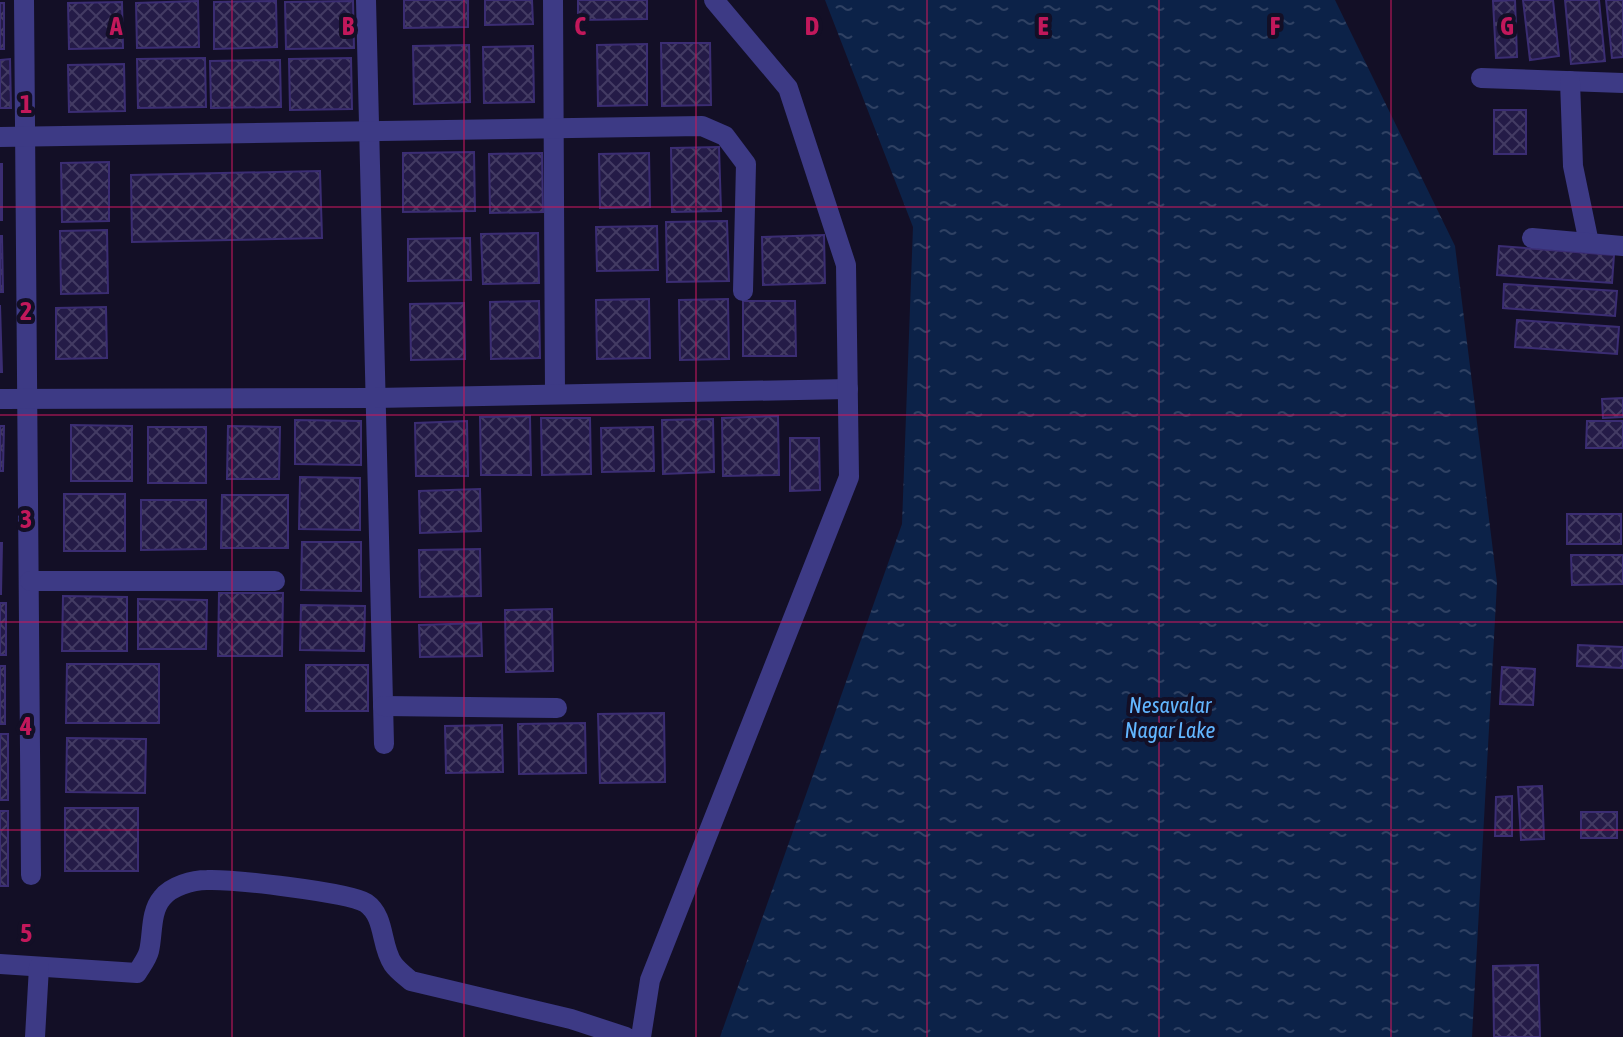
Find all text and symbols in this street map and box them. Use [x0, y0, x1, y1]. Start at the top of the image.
text: A [109, 11, 123, 41]
text: B [342, 11, 355, 41]
text: C [574, 11, 586, 41]
text: D [805, 11, 819, 41]
text: E [1037, 11, 1049, 41]
text: F [1270, 11, 1281, 41]
text: G [1500, 11, 1514, 41]
text: 1 [20, 89, 32, 119]
text: 2 [20, 296, 32, 326]
text: 3 [20, 504, 32, 534]
water label: Nesavalar Nagar Lake [1125, 692, 1215, 743]
text: 4 [19, 711, 32, 741]
text: 5 [20, 918, 32, 948]

